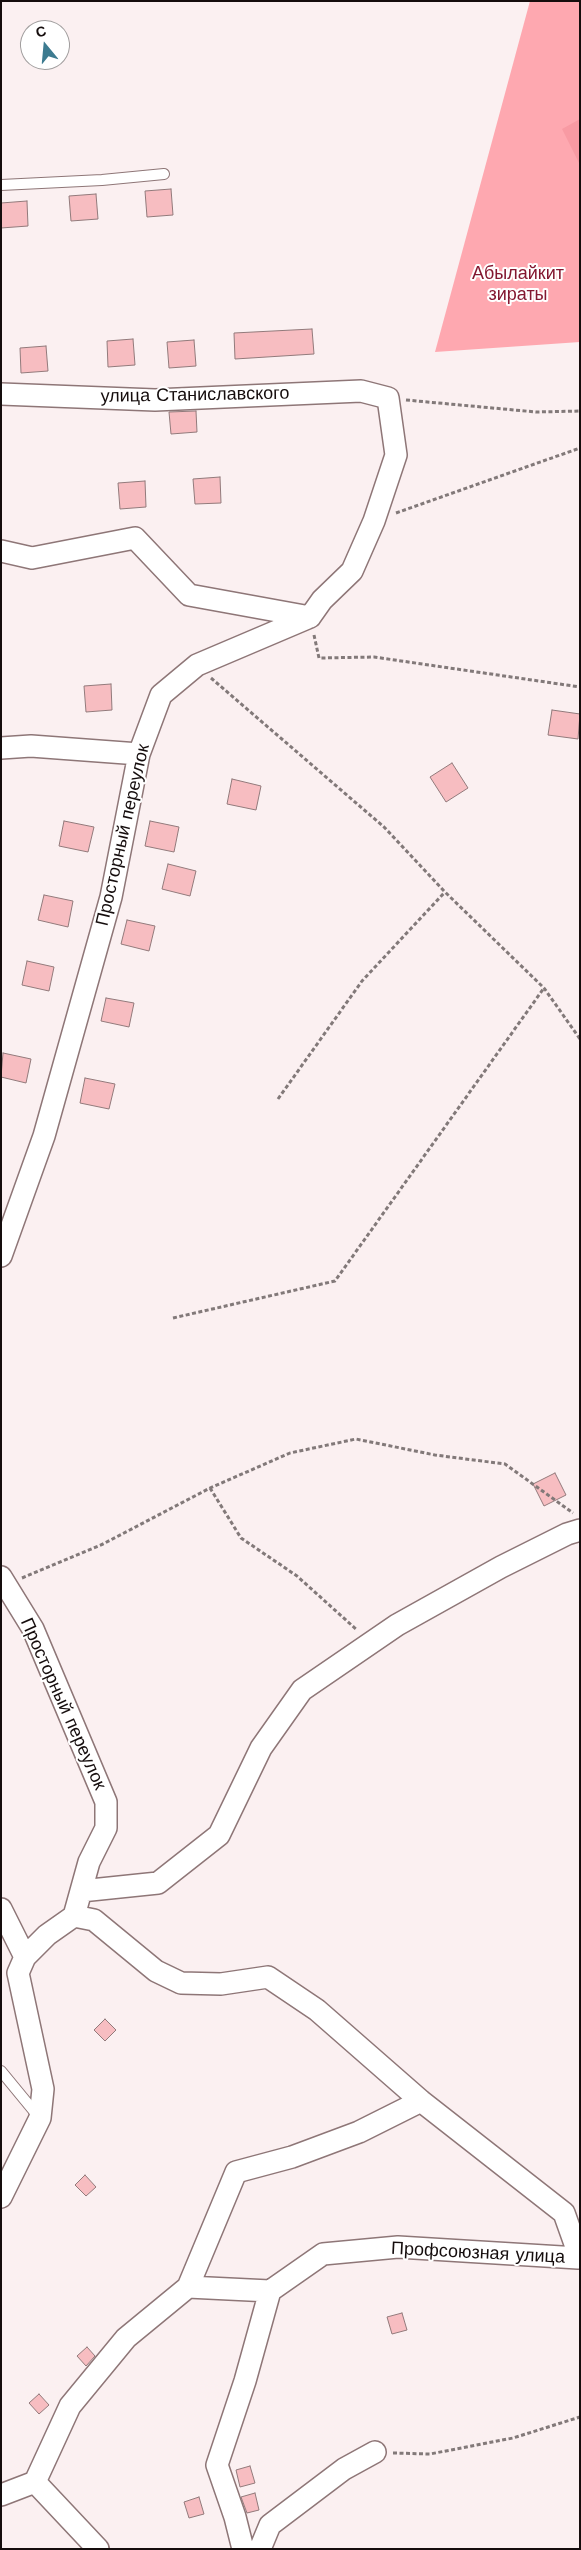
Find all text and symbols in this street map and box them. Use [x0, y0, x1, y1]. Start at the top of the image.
north arrow [20, 20, 70, 70]
text: С [34, 22, 48, 41]
park label: Абылайкит зираты [472, 263, 564, 306]
street label: улица Станиславского [100, 383, 290, 407]
street label: Просторный переулок [92, 742, 154, 928]
street label: Просторный переулок [15, 1615, 111, 1793]
street label: Профсоюзная улица [391, 2238, 565, 2268]

